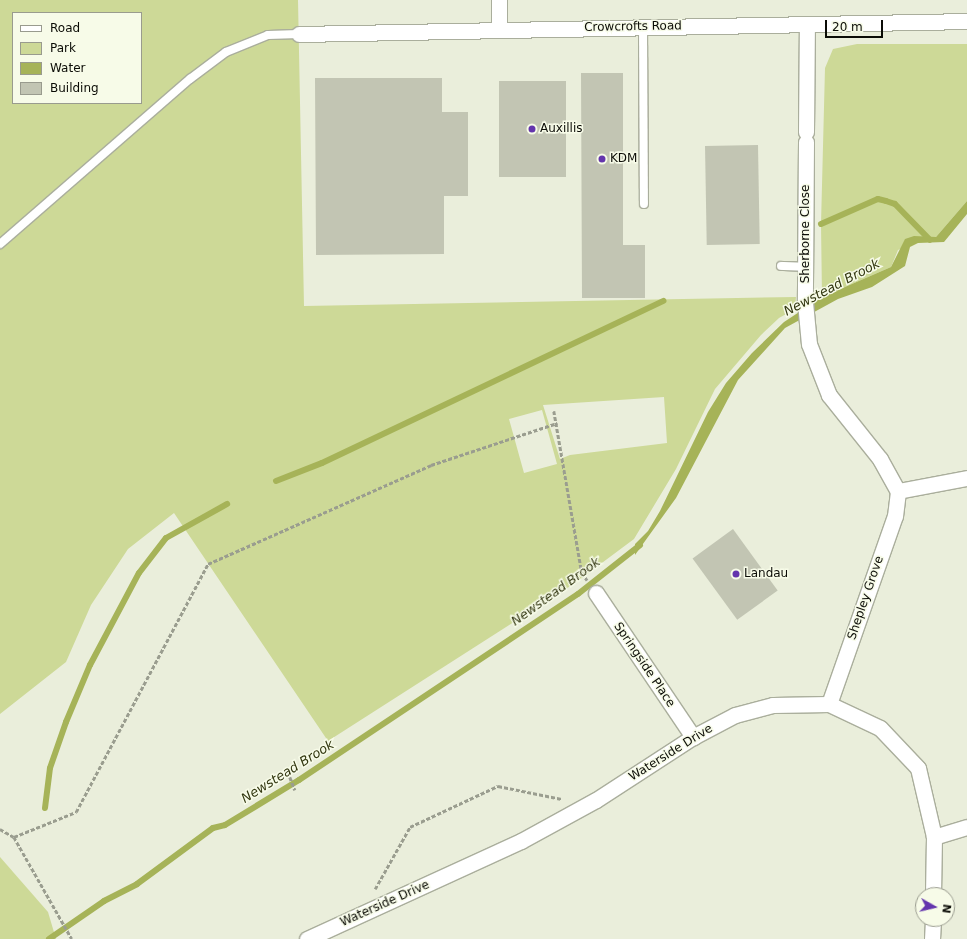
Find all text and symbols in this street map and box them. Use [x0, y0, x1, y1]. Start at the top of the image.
legend [12, 12, 142, 104]
scale bar [827, 12, 885, 38]
street label: Crowcrofts Road [584, 19, 682, 35]
text: 20 m [832, 20, 863, 34]
text: Road [50, 21, 80, 35]
text: Park [50, 41, 76, 55]
text: Water [50, 61, 85, 75]
text: Building [50, 81, 99, 95]
place label: Auxillis [540, 122, 583, 136]
marker: Auxillis [527, 124, 537, 134]
place label: KDM [610, 152, 637, 166]
marker: KDM [597, 154, 607, 164]
street label: Sherborne Close [799, 185, 813, 283]
water label: Newstead Brook [781, 256, 883, 320]
water label: Newstead Brook [508, 554, 604, 630]
street label: Shepley Grove [845, 554, 887, 642]
place label: Landau [744, 567, 788, 581]
marker: Landau [731, 569, 741, 579]
street label: Springside Place [610, 620, 678, 710]
street label: Waterside Drive [627, 721, 715, 785]
water label: Newstead Brook [239, 737, 337, 807]
street label: Waterside Drive [338, 878, 432, 930]
north arrow [915, 887, 955, 927]
text: N [939, 903, 953, 914]

